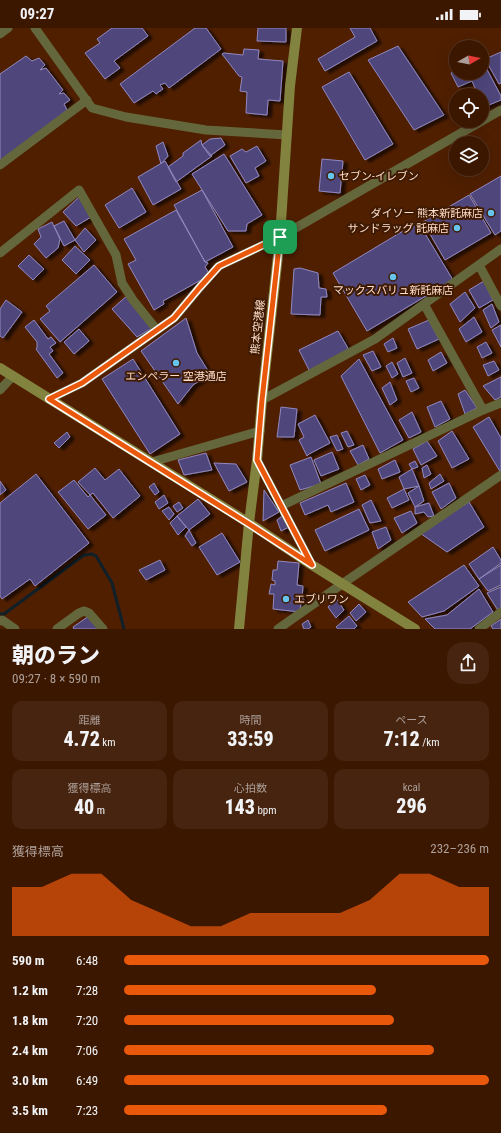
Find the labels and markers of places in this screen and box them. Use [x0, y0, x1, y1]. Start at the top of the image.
place label: セブン-イレブン [339, 170, 419, 183]
marker: セブン-イレブン [326, 171, 336, 181]
place label: ダイソー 熊本新託麻店 [370, 207, 483, 220]
marker: ダイソー 熊本新託麻店 [486, 208, 496, 218]
pin [263, 220, 297, 254]
place label: サンドラッグ 託麻店 [347, 222, 449, 235]
marker: サンドラッグ 託麻店 [452, 223, 462, 233]
marker: マックスバリュ新託麻店 [388, 272, 398, 282]
place label: マックスバリュ新託麻店 [333, 284, 453, 297]
marker: エンペラー 空港通店 [171, 358, 181, 368]
place label: エンペラー 空港通店 [125, 370, 227, 383]
place label: エブリワン [294, 593, 349, 606]
marker: エブリワン [281, 594, 291, 604]

